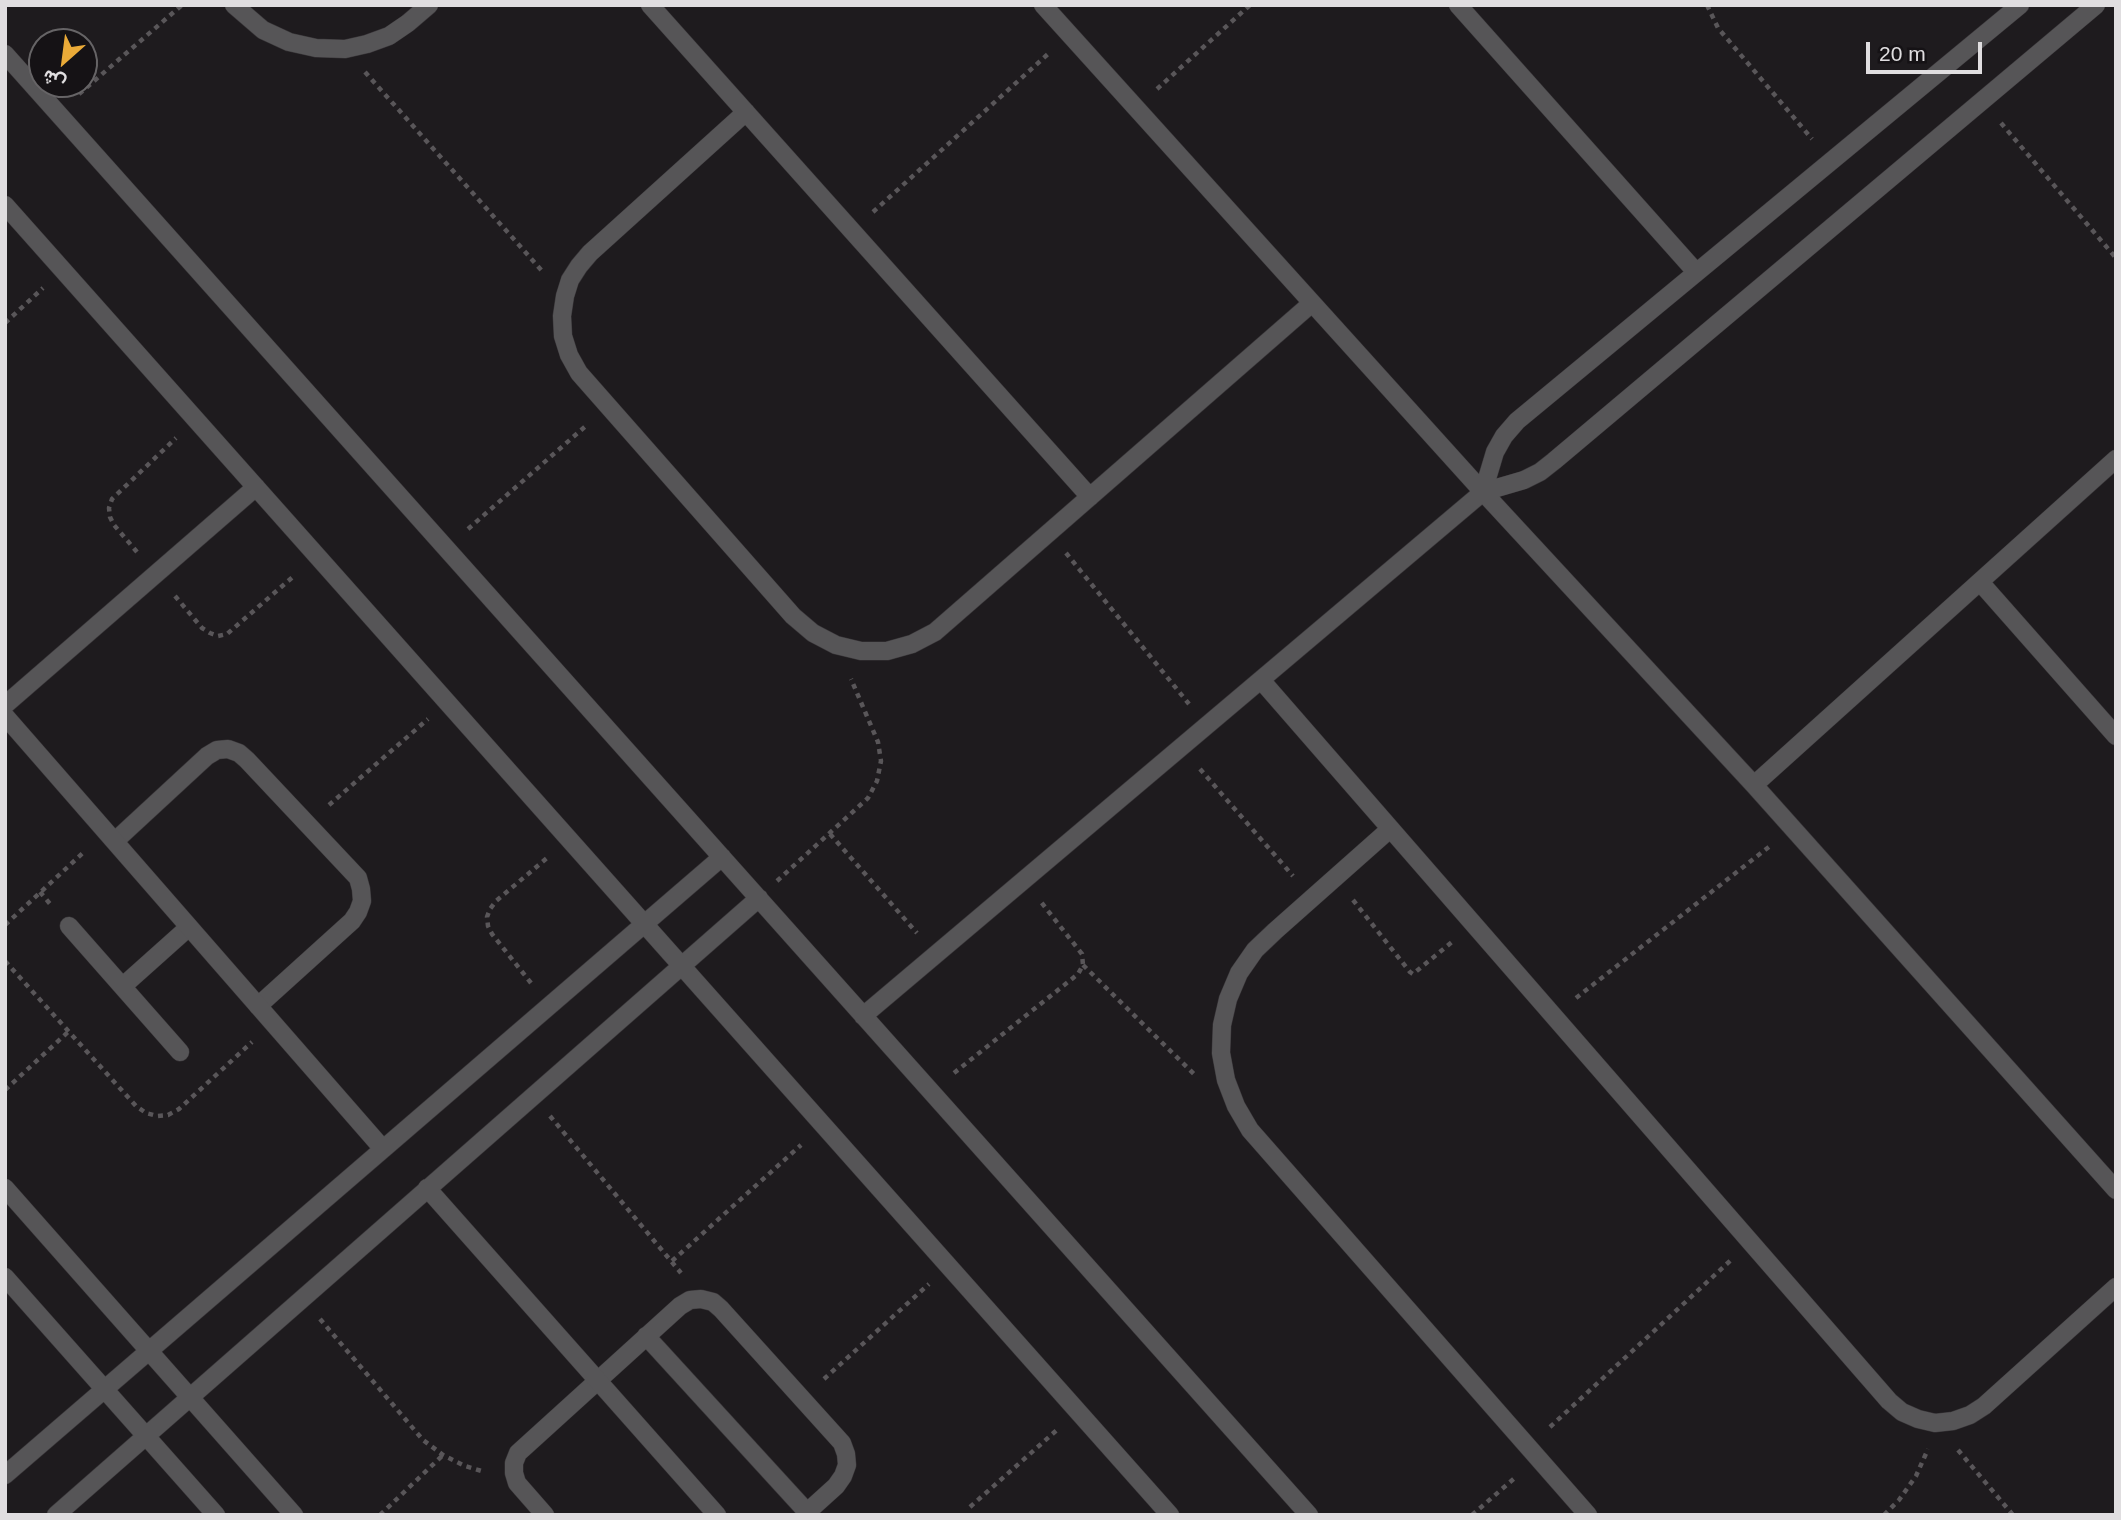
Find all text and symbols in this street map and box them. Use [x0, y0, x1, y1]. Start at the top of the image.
north arrow [28, 28, 98, 98]
scale bar [1869, 28, 1984, 72]
text: 20 m [1879, 42, 1926, 65]
text: ش [39, 66, 69, 95]

